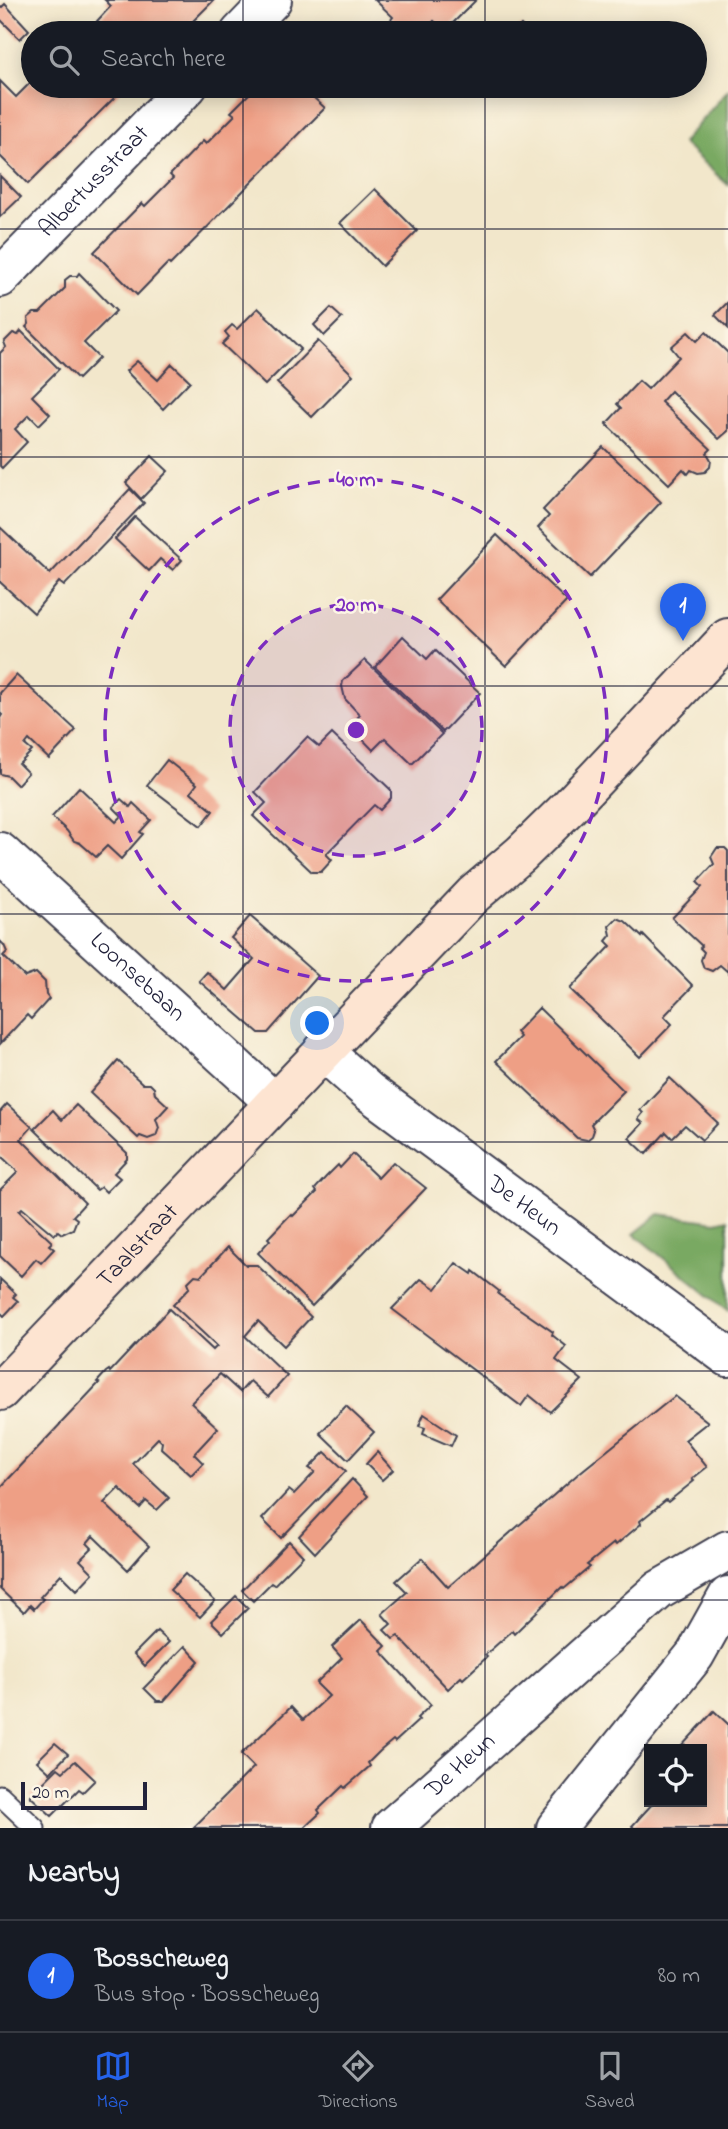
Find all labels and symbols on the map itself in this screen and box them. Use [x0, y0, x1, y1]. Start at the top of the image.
street label: Albertusstraat [31, 117, 158, 246]
text: 40 m [336, 466, 376, 496]
pin: 1 [660, 583, 706, 641]
text: 20 m [334, 591, 377, 621]
centre of rings [344, 718, 368, 742]
street label: Loonsebaan [82, 924, 193, 1030]
your location [300, 1006, 334, 1040]
street label: De Heun [479, 1166, 568, 1245]
street label: Taalstraat [89, 1196, 187, 1297]
street label: De Heun [417, 1725, 504, 1808]
scale bar [21, 1779, 147, 1811]

